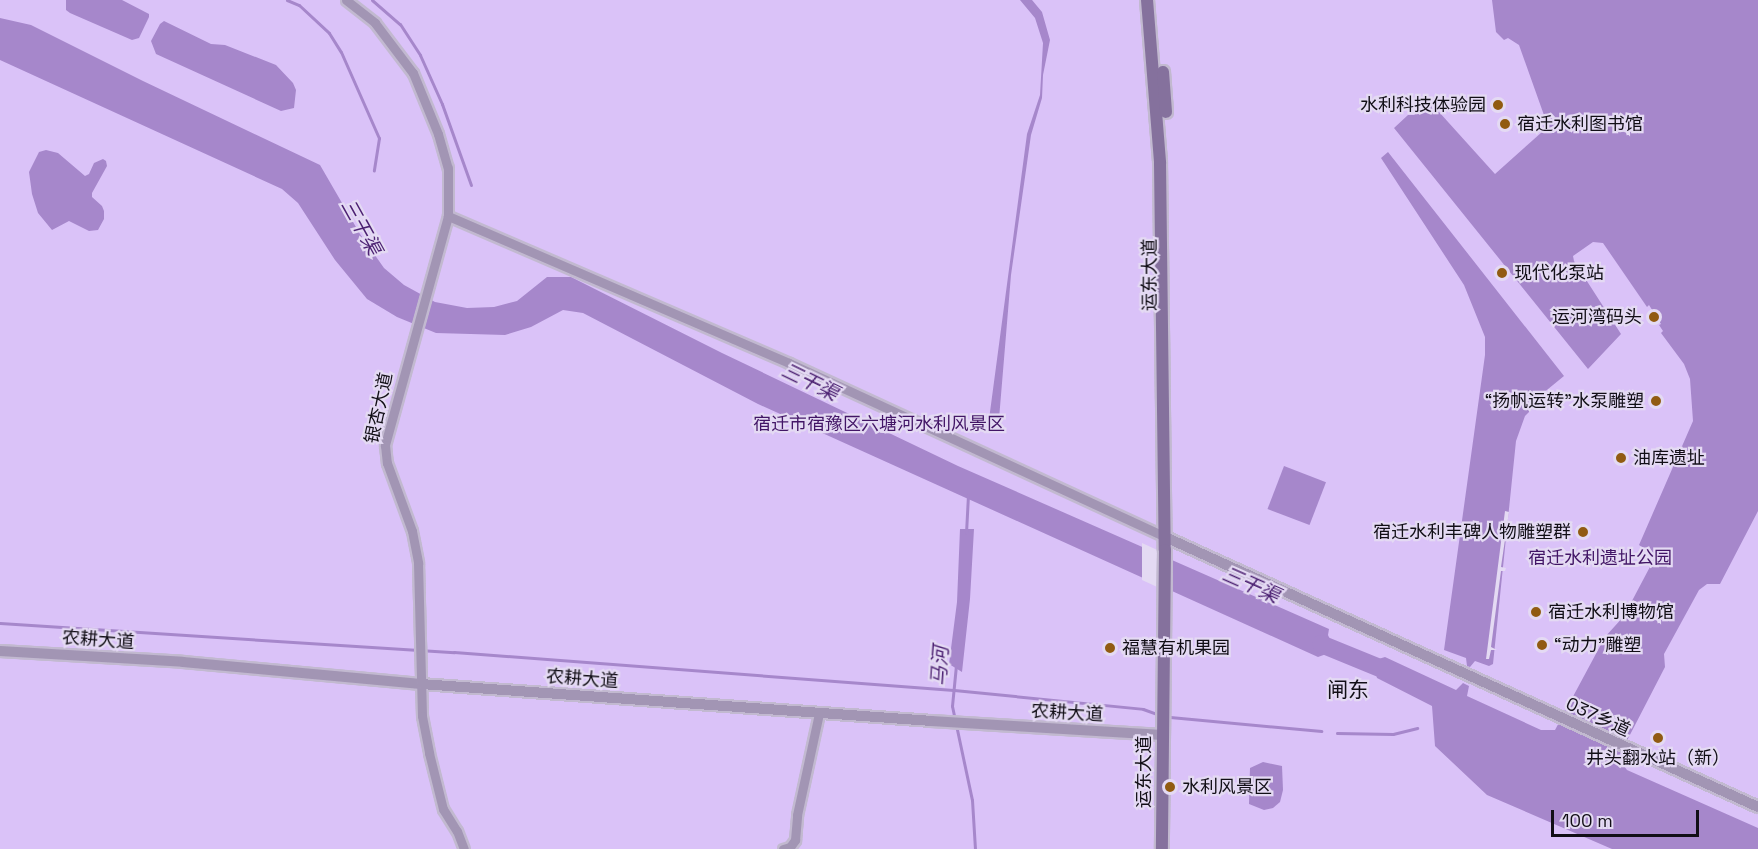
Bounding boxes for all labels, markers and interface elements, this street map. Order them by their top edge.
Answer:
place label: 水利科技体验园 [1360,94,1486,116]
marker: 水利科技体验园 [1491,98,1505,112]
place label: 宿迁水利图书馆 [1517,113,1643,135]
marker: 宿迁水利图书馆 [1498,117,1512,131]
water label: 三干渠 [336,195,386,259]
street label: 运东大道 [1139,239,1161,311]
place label: 现代化泵站 [1514,262,1604,284]
marker: 现代化泵站 [1495,266,1509,280]
place label: 运河湾码头 [1552,306,1642,328]
marker: 运河湾码头 [1647,310,1661,324]
water label: 三干渠 [778,358,842,406]
street label: 银杏大道 [361,371,397,445]
place label: “扬帆运转”水泵雕塑 [1485,390,1644,412]
marker: “扬帆运转”水泵雕塑 [1649,394,1663,408]
park label: 宿迁市宿豫区六塘河水利风景区 [753,413,1005,435]
place label: 油库遗址 [1633,447,1705,469]
marker: 油库遗址 [1614,451,1628,465]
place label: 宿迁水利丰碑人物雕塑群 [1373,521,1571,543]
marker: 宿迁水利丰碑人物雕塑群 [1576,525,1590,539]
park label: 宿迁水利遗址公园 [1528,547,1672,569]
water label: 三干渠 [1219,562,1283,608]
place label: 宿迁水利博物馆 [1548,601,1674,623]
marker: 宿迁水利博物馆 [1529,605,1543,619]
street label: 农耕大道 [61,627,135,653]
place label: “动力”雕塑 [1554,634,1641,656]
place label: 福慧有机果园 [1122,637,1230,659]
marker: “动力”雕塑 [1535,638,1549,652]
marker: 福慧有机果园 [1103,641,1117,655]
water label: 马河 [927,645,953,687]
street label: 农耕大道 [545,666,619,692]
district label: 闸东 [1327,677,1369,703]
street label: 037乡道 [1562,693,1634,741]
street label: 农耕大道 [1030,700,1104,726]
marker: 井头翻水站（新） [1651,731,1665,745]
street label: 运东大道 [1133,736,1155,808]
place label: 井头翻水站（新） [1586,747,1730,769]
place label: 水利风景区 [1182,776,1272,798]
marker: 水利风景区 [1163,780,1177,794]
scale bar [1554,798,1702,836]
text: 100 m [1562,809,1613,832]

